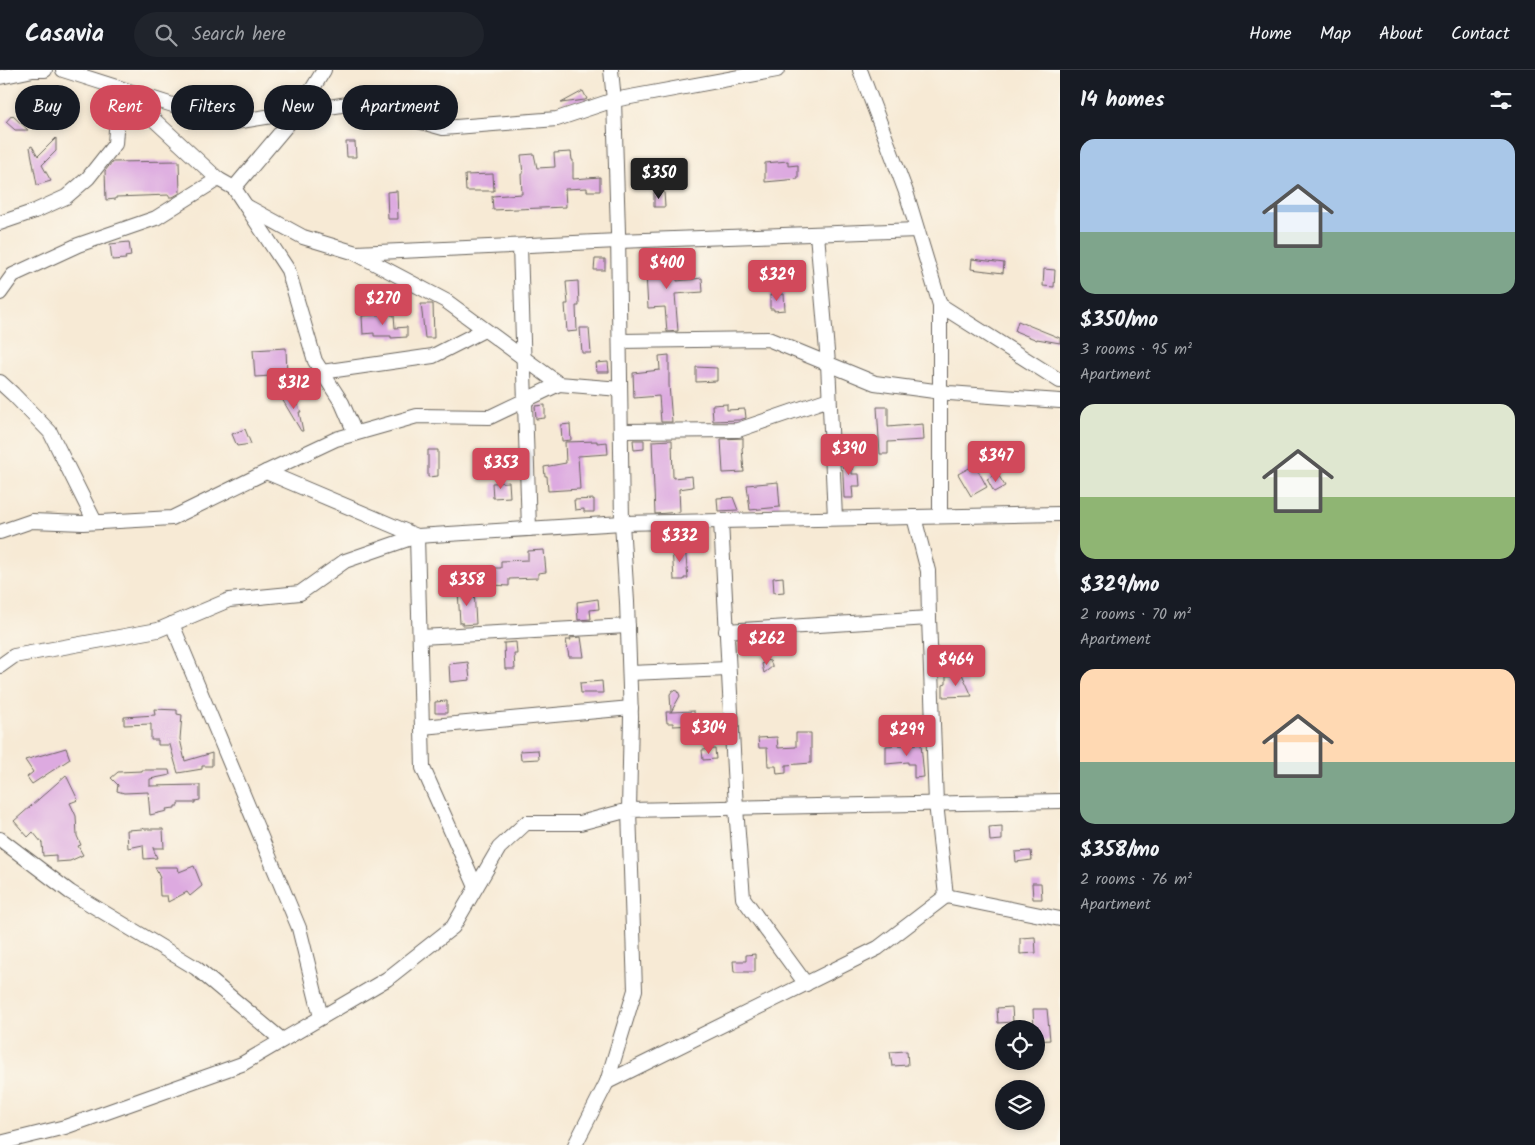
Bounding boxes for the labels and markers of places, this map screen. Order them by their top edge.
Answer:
pin: $350 [629,158,689,200]
pin: $400 [637,248,697,290]
pin: $329 [747,260,807,302]
pin: $270 [353,284,413,326]
pin: $312 [264,368,324,410]
pin: $390 [819,434,879,476]
pin: $347 [966,440,1026,483]
pin: $353 [471,448,531,490]
pin: $332 [650,520,710,563]
pin: $358 [437,564,497,607]
pin: $262 [737,624,797,666]
pin: $464 [926,644,986,687]
pin: $304 [679,712,739,755]
pin: $299 [877,714,937,757]

